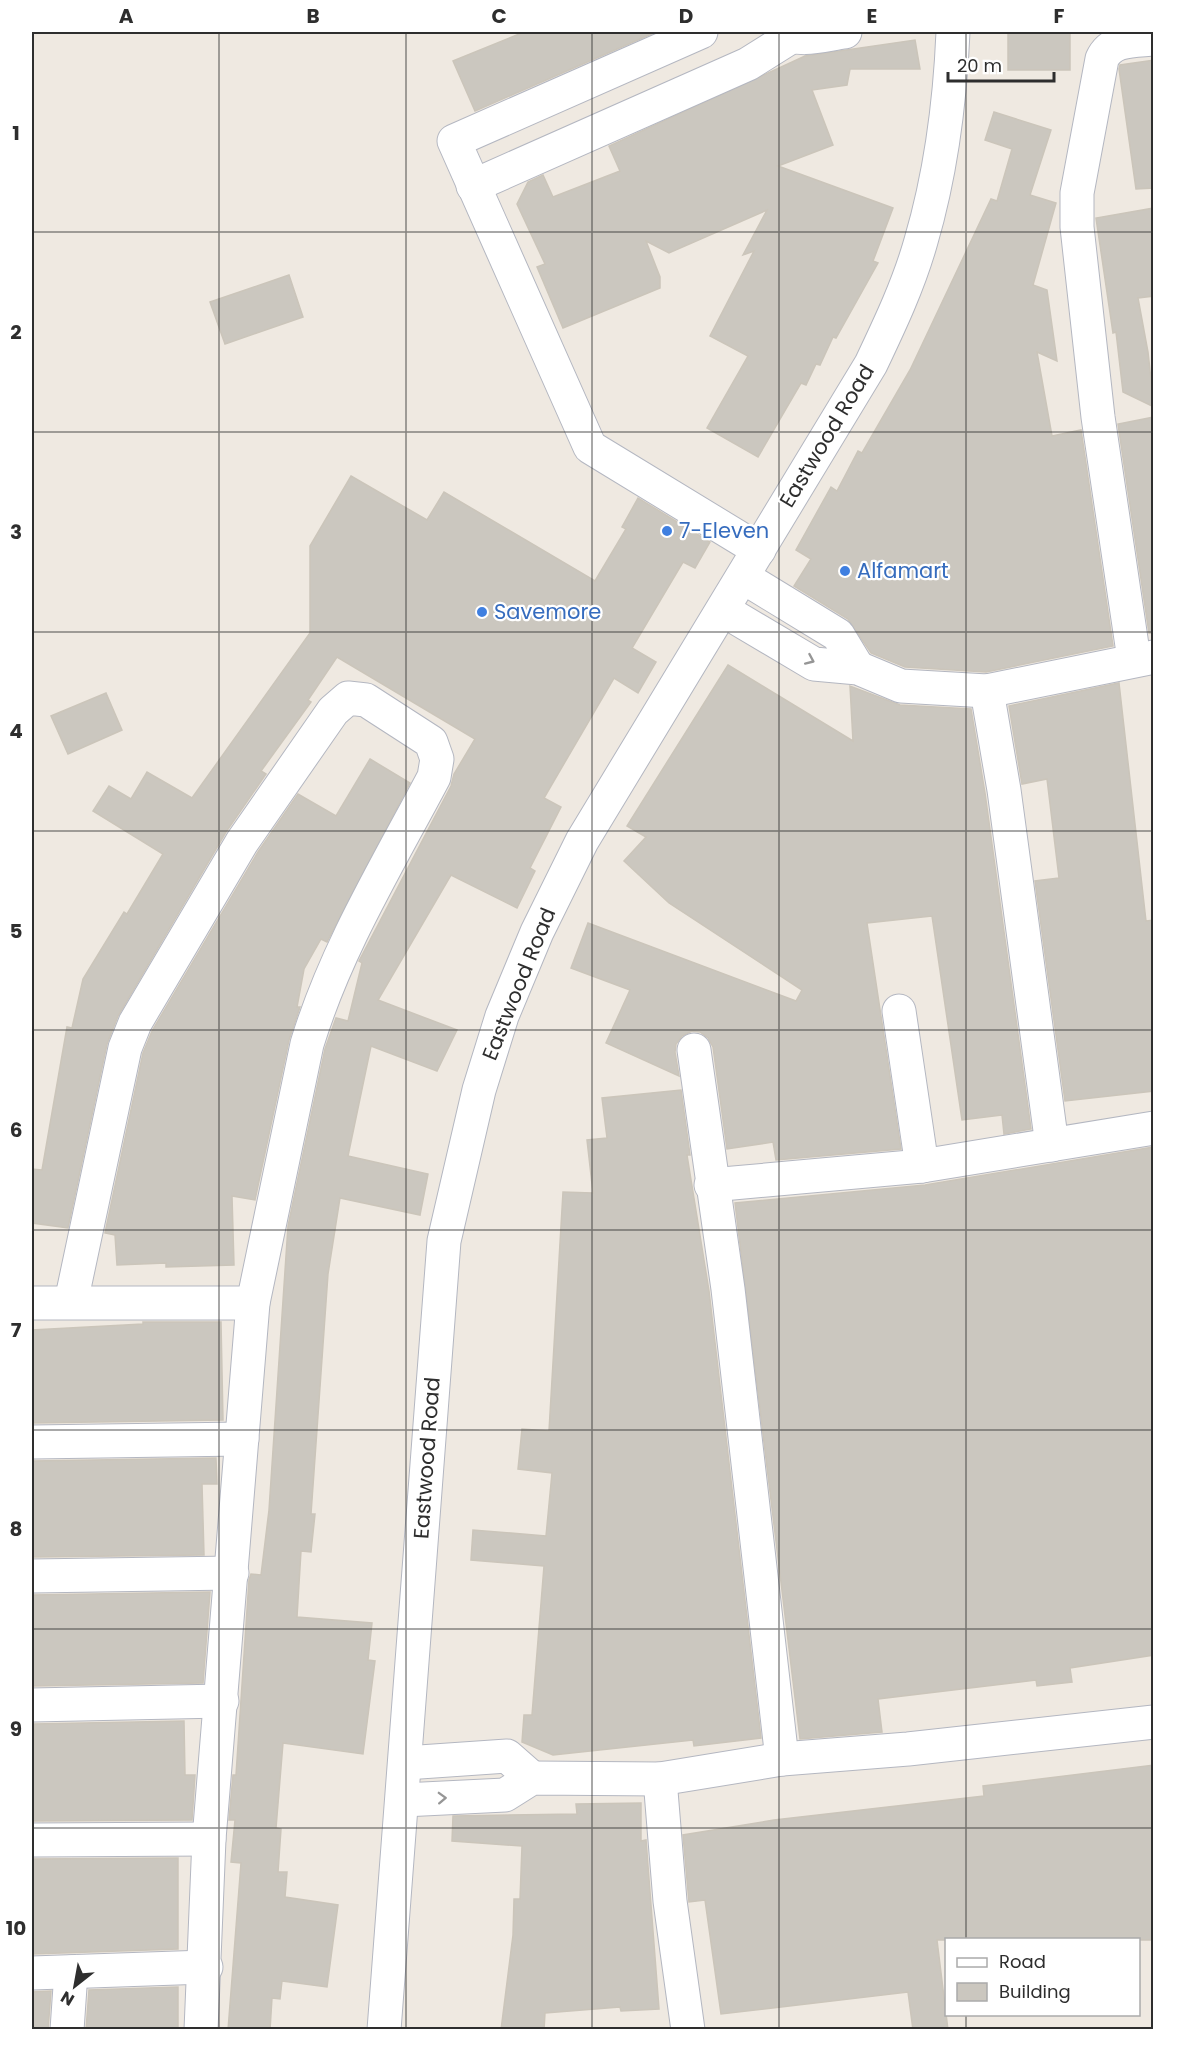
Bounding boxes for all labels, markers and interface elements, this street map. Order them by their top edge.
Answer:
text: A [119,2,134,30]
text: B [306,2,320,30]
text: C [491,2,507,30]
text: D [679,2,693,30]
text: E [867,2,877,30]
text: F [1054,2,1065,30]
scale bar [948,45,1054,83]
text: 20 m [957,53,1002,78]
text: 1 [12,119,20,147]
text: 2 [10,318,22,346]
street label: Eastwood Road [772,359,881,513]
place label: 7-Eleven [679,516,769,545]
text: 3 [10,518,22,546]
marker: 7-Eleven [660,524,674,538]
place label: Alfamart [857,556,949,585]
marker: Alfamart [838,564,852,578]
place label: Savemore [494,597,601,626]
marker: Savemore [475,605,489,619]
one-way arrow [804,653,815,665]
text: 4 [9,717,23,745]
street label: Eastwood Road [475,903,562,1064]
text: 5 [10,917,23,945]
text: 6 [10,1116,22,1144]
text: 7 [11,1316,22,1344]
street label: Eastwood Road [406,1376,447,1540]
text: 8 [10,1515,22,1543]
text: 9 [10,1715,22,1743]
one-way arrow [438,1792,447,1805]
text: 10 [6,1914,26,1942]
legend [945,1938,1140,2016]
text: Road [999,1949,1046,1974]
north arrow [45,1956,105,2016]
text: Building [999,1979,1071,2004]
text: N [56,1985,79,2011]

